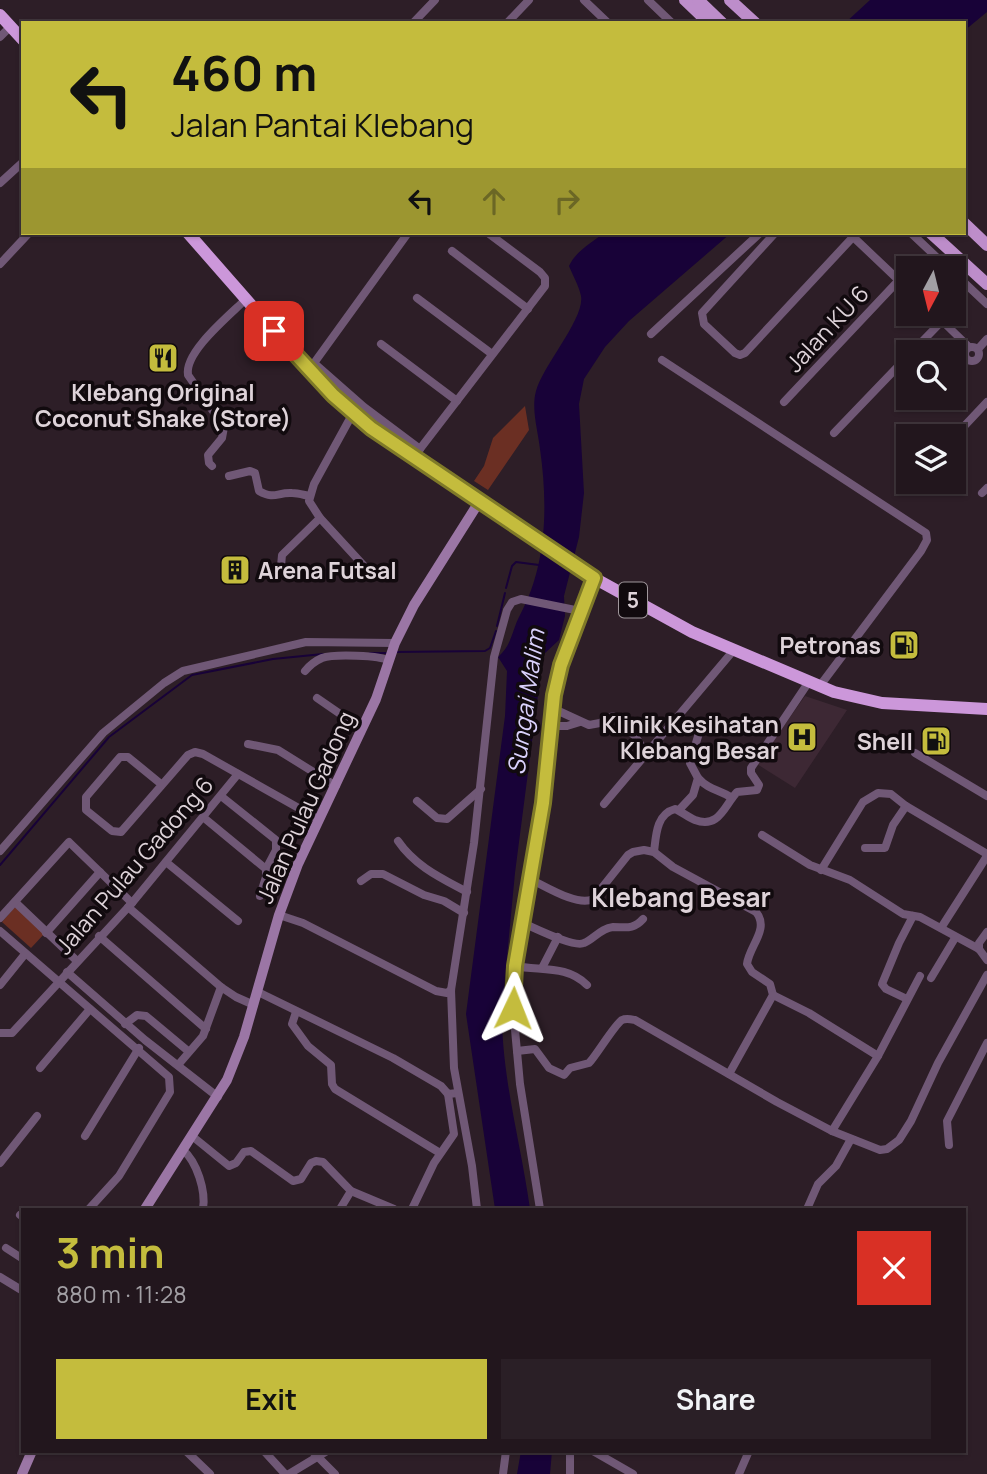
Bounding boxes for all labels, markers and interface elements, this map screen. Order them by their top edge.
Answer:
text: 460 m [171,39,317,106]
icon: left [56,49,147,140]
text: Jalan Pantai Klebang [171,103,474,147]
icon: left [402,182,440,220]
icon: ahead [475,182,513,220]
icon: right [548,182,586,220]
north arrow [896,256,966,326]
map controls [896,256,966,494]
street label: Jalan KU 6 [778,277,876,379]
pin [244,301,304,361]
icon: arrive [255,312,293,350]
button: search [896,340,966,410]
restaurant icon: Klebang Original Coconut Shake (Store) [146,341,180,375]
place label: Klebang Original Coconut Shake (Store) [35,376,291,434]
button: layers [896,424,966,494]
building icon: Arena Futsal [218,553,252,587]
place label: Arena Futsal [258,554,397,586]
road number: 5 [619,582,647,618]
water label: Sungai Malim [498,626,552,777]
fuel station icon: Petronas [887,628,921,662]
place label: Petronas [779,629,881,661]
street label: Jalan Pulau Gadong [248,706,362,908]
place label: Klinik Kesihatan Klebang Besar [601,708,779,766]
hospital icon: Klinik Kesihatan Klebang Besar [785,720,819,754]
fuel station icon: Shell [919,724,953,758]
place label: Shell [857,725,913,757]
street label: Jalan Pulau Gadong 6 [48,769,220,961]
district label: Klebang Besar [591,879,771,915]
position arrow [476,971,550,1045]
text: 3 min [56,1223,165,1281]
button: close [857,1231,931,1305]
text: 880 m · 11:28 [56,1278,187,1310]
button: Exit [56,1359,487,1439]
button: Share [501,1359,931,1439]

